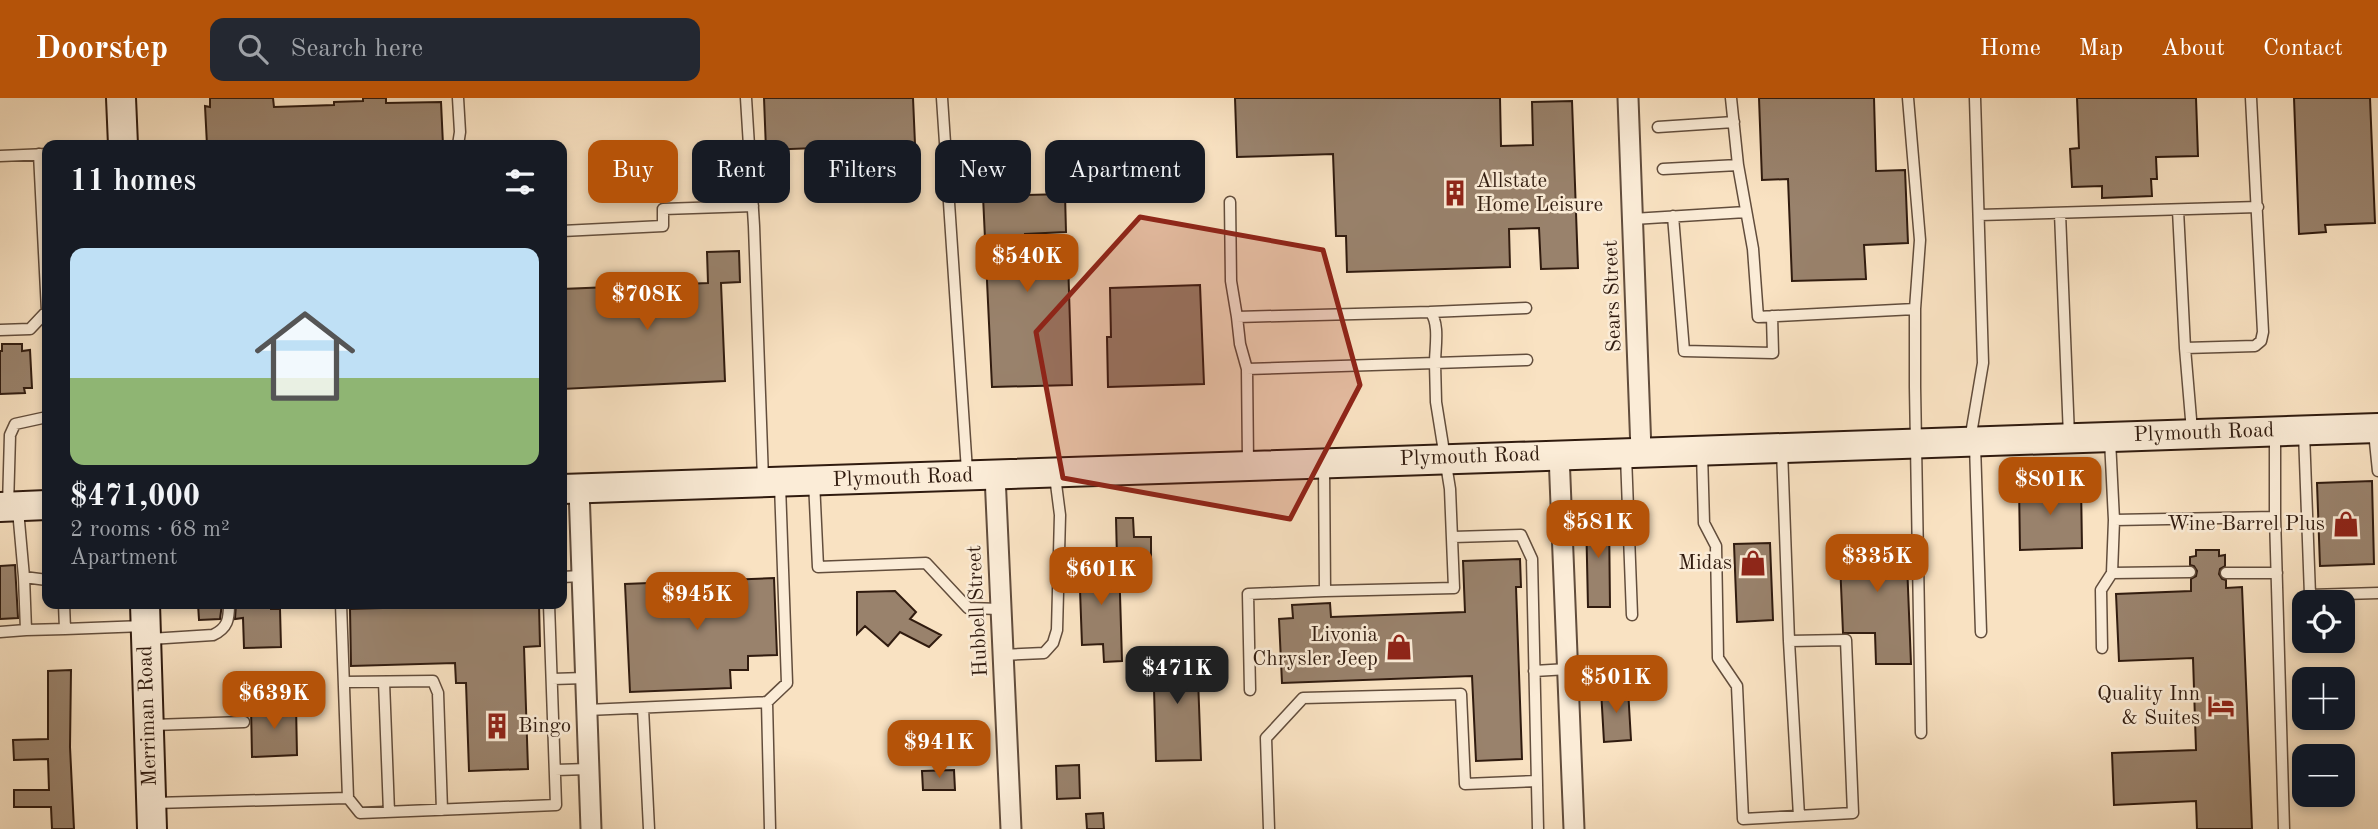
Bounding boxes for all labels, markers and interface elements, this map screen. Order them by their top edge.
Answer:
search box [210,18,700,81]
icon: search [234,30,272,68]
text: Doorstep [35,33,168,66]
text: Search here [290,36,423,62]
text: Home [1980,37,2041,61]
text: Map [2079,37,2123,61]
text: About [2161,37,2225,61]
text: Contact [2263,37,2343,61]
chip: Buy [588,140,678,203]
chip: Rent [692,140,790,203]
chip: Filters [804,140,921,203]
chip: New [935,140,1031,203]
chip: Apartment [1045,140,1205,203]
icon: filters [501,163,539,201]
text: 11 homes [70,167,196,197]
place label: Allstate Home Leisure [1476,171,1603,216]
building icon: Allstate Home Leisure [1440,178,1470,208]
pin: $540K [978,234,1076,294]
street label: Sears Street [1601,240,1625,352]
text: $540K [991,245,1063,268]
pin: $708K [598,272,696,332]
text: $708K [611,283,683,306]
icon: home [242,293,368,419]
street label: Plymouth Road [2133,420,2275,446]
street label: Plymouth Road [1399,444,1541,470]
pin: $801K [2001,458,2099,517]
street label: Plymouth Road [832,465,974,491]
text: $801K [2014,468,2086,491]
text: $471,000 [70,482,200,512]
pin: $581K [1549,500,1647,560]
shop icon: Wine Barrel Plus [2331,509,2361,539]
text: $581K [1562,511,1634,534]
place label: Wine Barrel Plus [2167,514,2325,535]
text: 2 rooms · 68 m² [70,518,230,541]
pin: $335K [1828,534,1926,594]
street label: Hubbell Street [964,545,992,677]
text: $335K [1841,545,1913,568]
text: Apartment [70,546,178,569]
pin: $601K [1052,547,1150,607]
shop icon: Midas [1738,548,1768,578]
place label: Midas [1678,553,1732,574]
text: $601K [1065,558,1137,581]
pin: $945K [648,573,746,632]
text: $945K [661,583,733,606]
map controls [2292,590,2355,807]
button: locate [2292,590,2355,653]
place label: Livonia Chrysler Jeep [1252,625,1378,670]
shop icon: Livonia Chrysler Jeep [1384,632,1414,662]
street label: Merriman Road [135,645,161,787]
pin: $471K [1128,646,1226,706]
pin: $501K [1567,656,1665,715]
text: $471K [1141,657,1213,680]
text: $501K [1580,666,1652,689]
button: + [2292,667,2355,730]
pin: $639K [225,672,323,731]
text: $639K [238,682,310,705]
place label: Quality Inn & Suites [2097,684,2200,729]
hotel icon: Quality Inn & Suites [2206,691,2236,721]
building icon: Bingo [482,711,512,741]
place label: Bingo [518,716,571,737]
pin: $941K [890,720,988,780]
text: $941K [903,731,975,754]
button: − [2292,744,2355,807]

